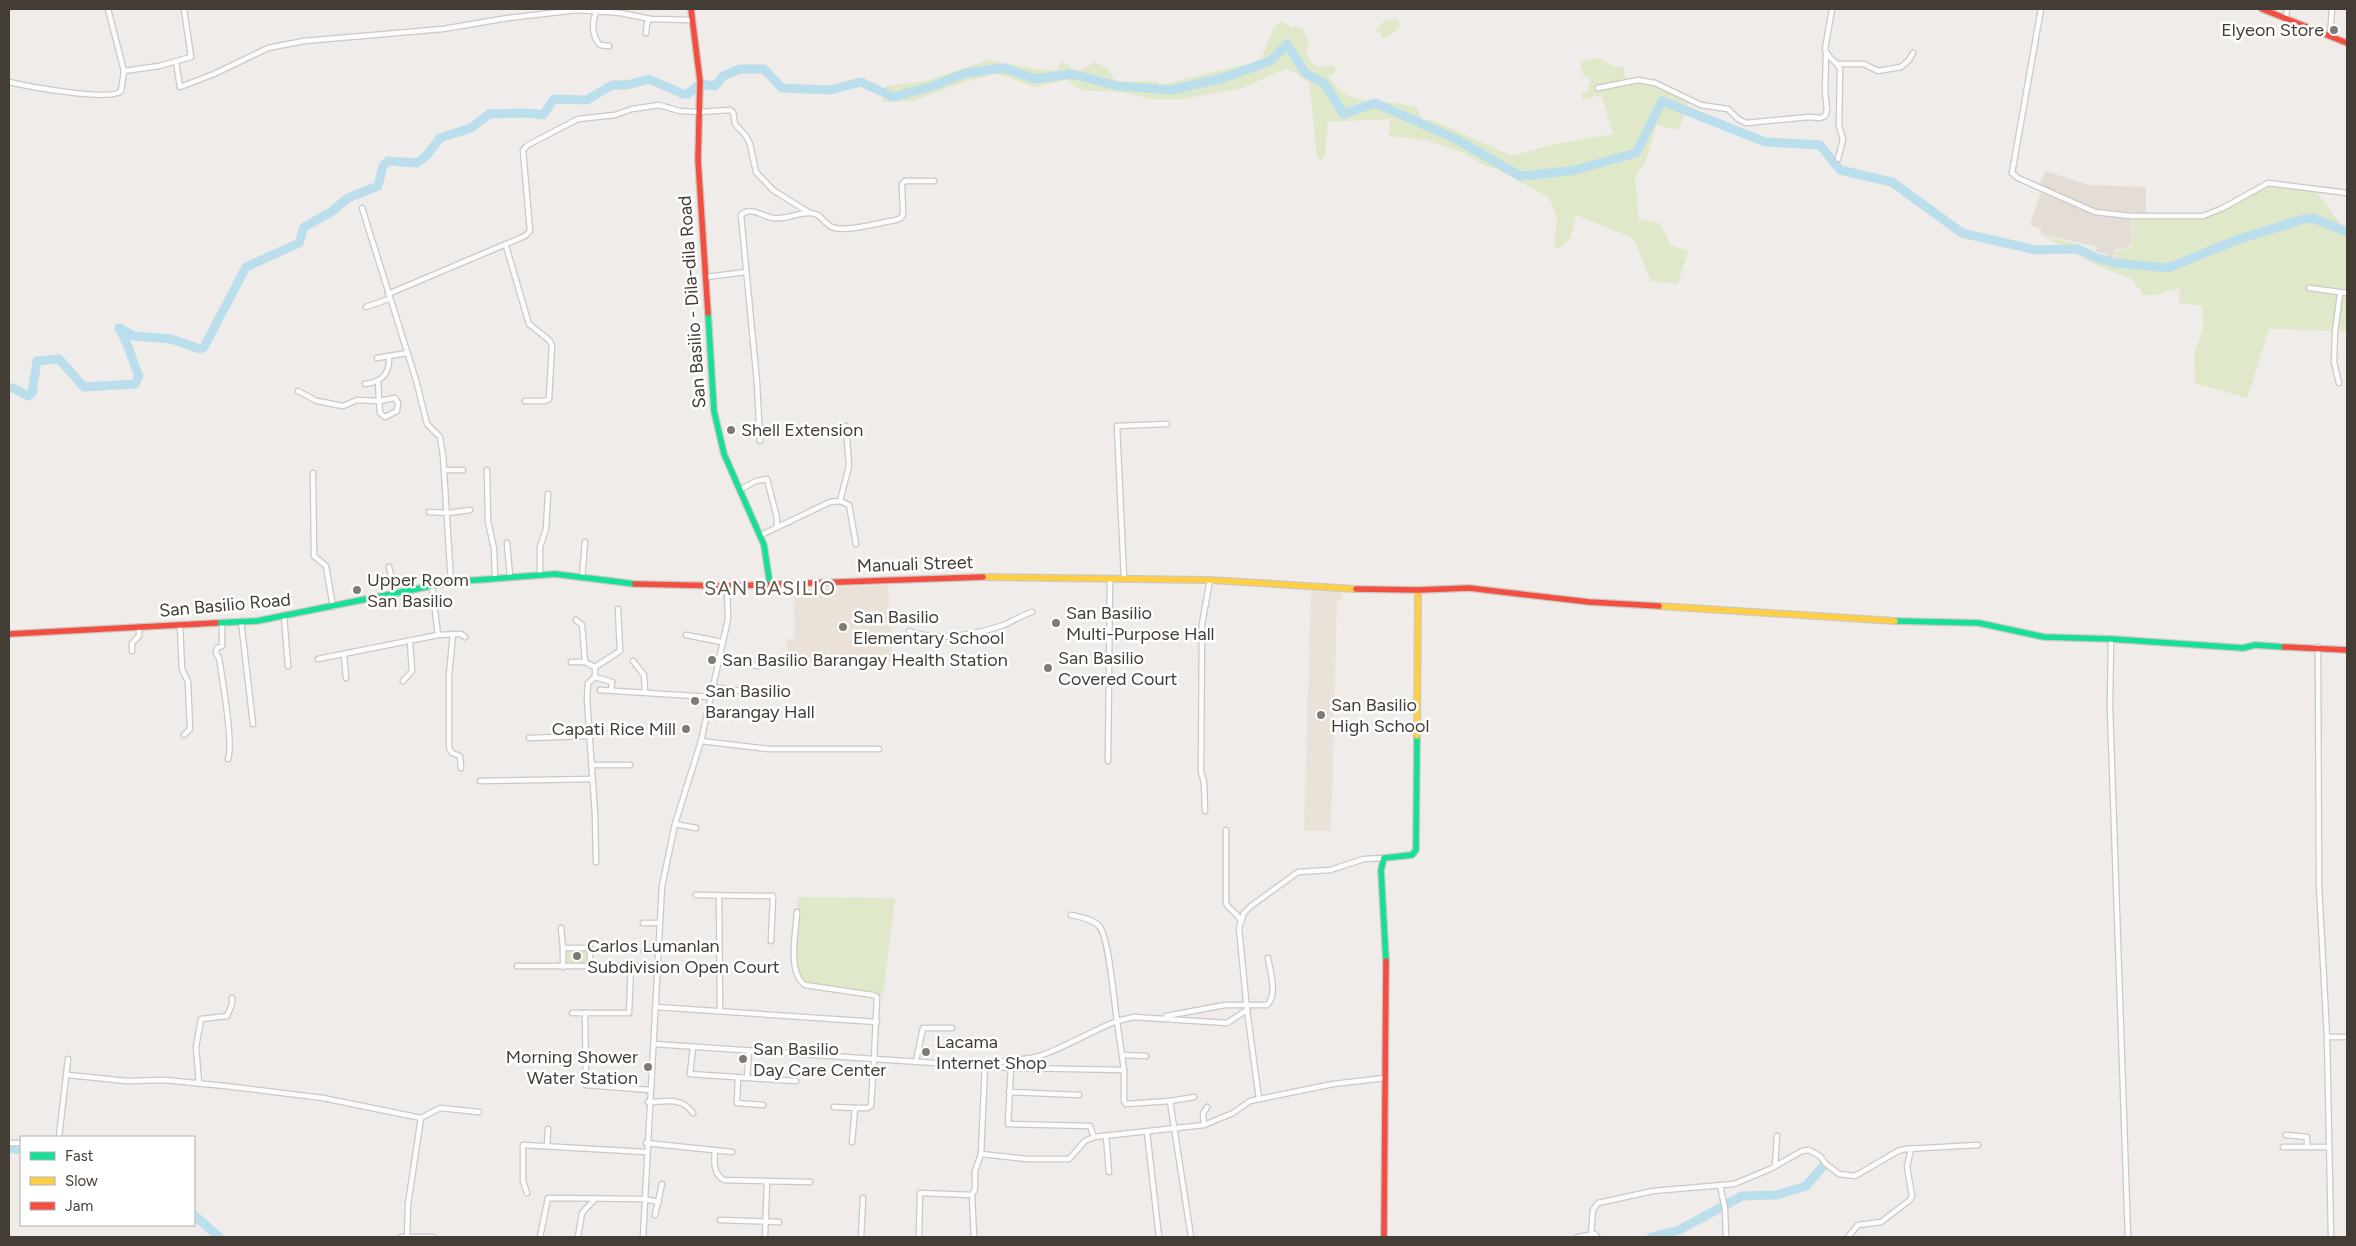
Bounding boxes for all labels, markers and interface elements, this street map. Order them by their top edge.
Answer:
place label: Elyeon Store [2221,19,2324,41]
marker: Elyeon Store [2328,24,2340,36]
street label: San Basilio - Dila-dila Road [674,195,710,409]
place label: Shell Extension [741,419,863,441]
marker: Shell Extension [725,424,737,436]
street label: Manuali Street [856,551,974,577]
place label: Upper Room San Basilio [367,569,469,612]
district label: SAN BASILIO [704,576,836,600]
marker: Upper Room San Basilio [351,584,363,596]
street label: San Basilio Road [158,588,292,622]
place label: San Basilio Multi-Purpose Hall [1066,602,1215,645]
place label: San Basilio Elementary School [853,606,1004,649]
marker: San Basilio Multi-Purpose Hall [1050,617,1062,629]
marker: San Basilio Elementary School [837,621,849,633]
place label: San Basilio Covered Court [1058,647,1178,690]
place label: San Basilio Barangay Health Station [722,649,1008,671]
marker: San Basilio Barangay Health Station [706,654,718,666]
marker: San Basilio Covered Court [1042,662,1054,674]
place label: San Basilio Barangay Hall [705,680,815,723]
place label: San Basilio High School [1331,694,1429,737]
marker: San Basilio Barangay Hall [689,695,701,707]
marker: San Basilio High School [1315,709,1327,721]
place label: Capati Rice Mill [552,718,676,740]
marker: Capati Rice Mill [680,723,692,735]
place label: Carlos Lumanlan Subdivision Open Court [587,935,780,978]
marker: Carlos Lumanlan Subdivision Open Court [571,950,583,962]
place label: Lacama Internet Shop [936,1031,1047,1074]
place label: San Basilio Day Care Center [753,1038,886,1081]
place label: Morning Shower Water Station [506,1046,638,1089]
marker: Lacama Internet Shop [920,1046,932,1058]
marker: San Basilio Day Care Center [737,1053,749,1065]
marker: Morning Shower Water Station [642,1061,654,1073]
legend [20,1136,195,1226]
text: Fast [65,1147,94,1165]
text: Slow [65,1172,98,1190]
text: Jam [65,1197,93,1215]

